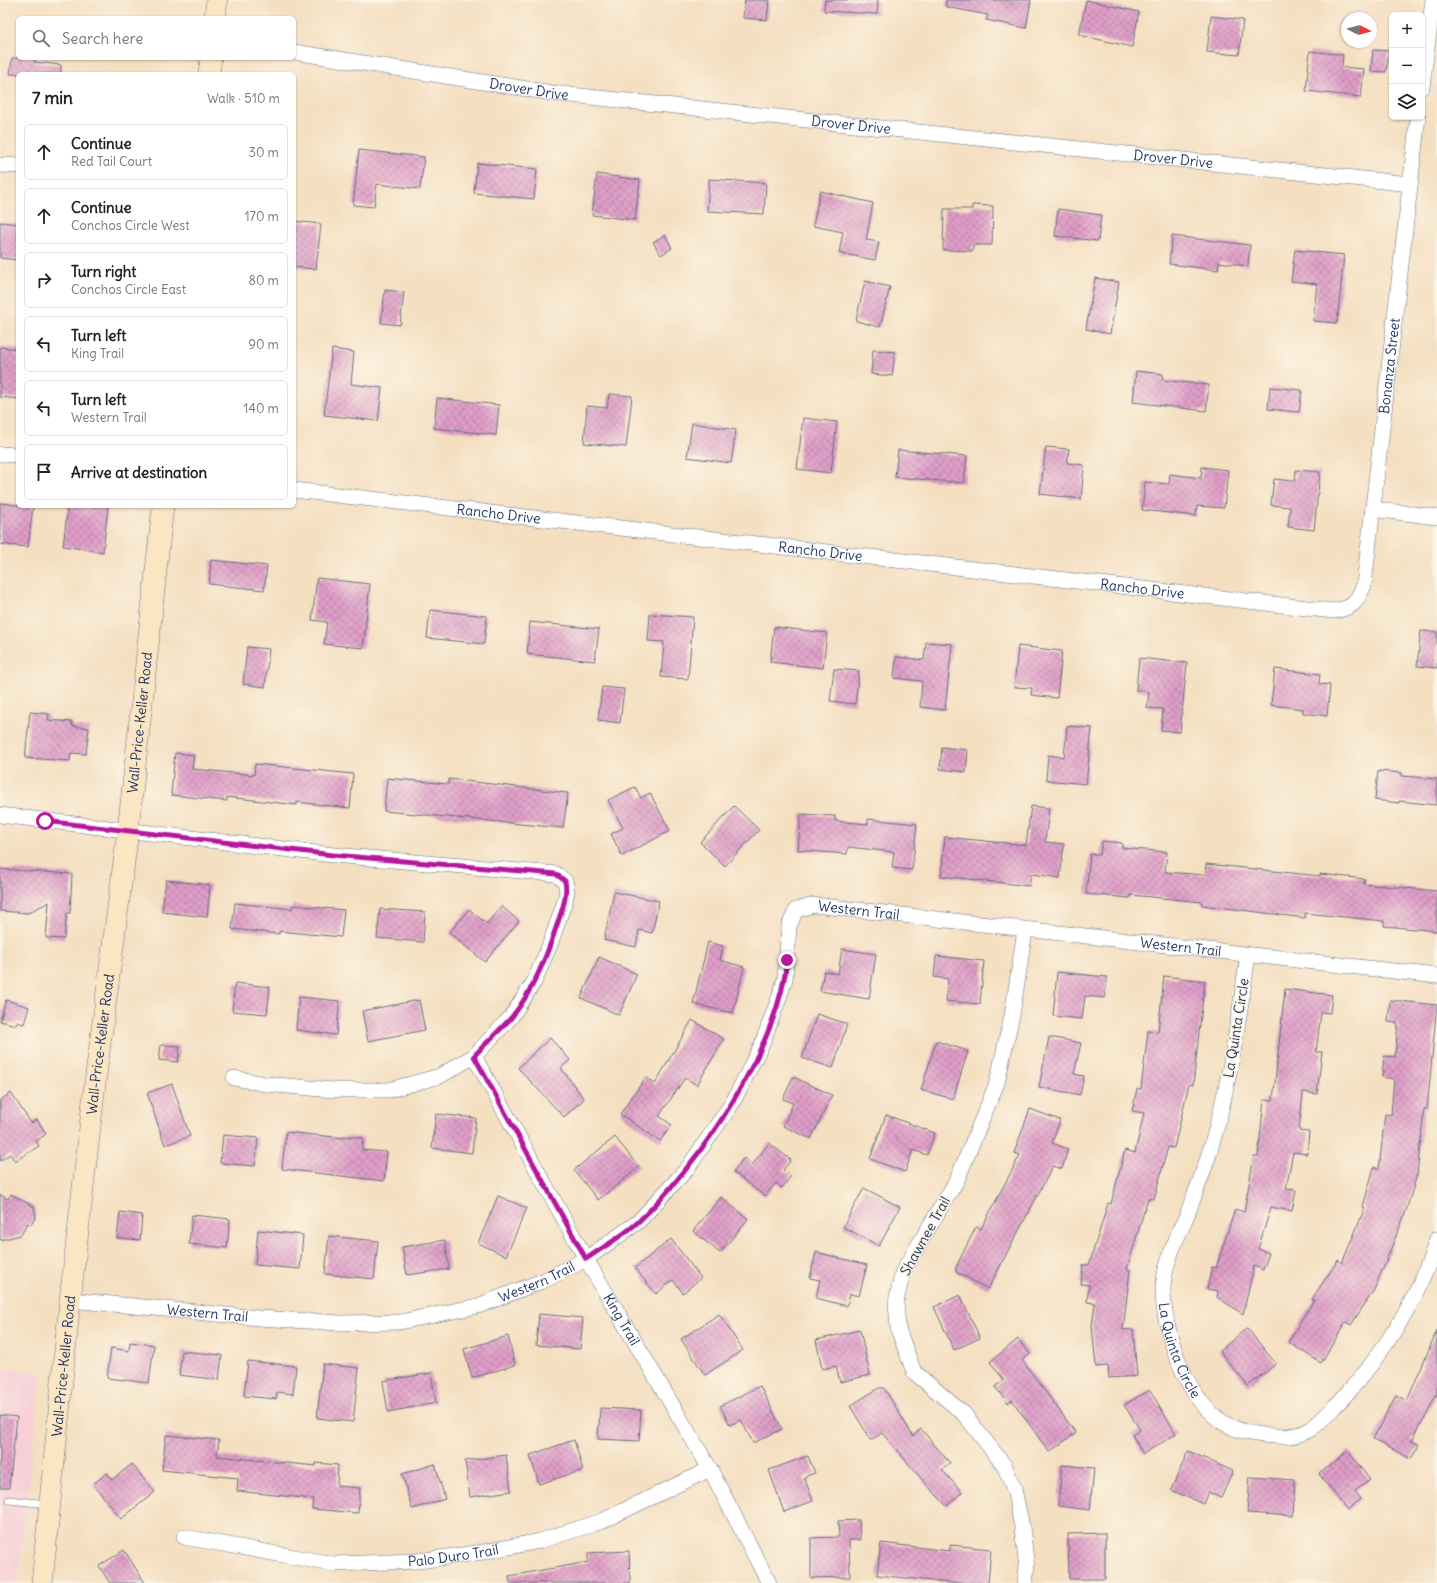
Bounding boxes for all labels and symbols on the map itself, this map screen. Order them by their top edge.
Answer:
north arrow [1341,12,1377,48]
street label: Drover Drive [488,74,570,104]
street label: Drover Drive [810,112,892,138]
street label: Drover Drive [1133,146,1214,172]
street label: Bonanza Street [1375,317,1404,415]
street label: Rancho Drive [456,500,542,528]
street label: Rancho Drive [777,537,863,565]
street label: Rancho Drive [1099,575,1185,603]
street label: Wall-Price-Keller Road [123,651,156,794]
route start [36,812,54,830]
street label: Western Trail [817,897,900,924]
street label: Western Trail [1139,933,1222,960]
route end [778,951,796,969]
street label: Wall-Price-Keller Road [82,973,118,1116]
street label: La Quinta Circle [1219,977,1253,1079]
street label: Shawnee Trail [896,1193,954,1279]
street label: Western Trail [496,1257,578,1306]
street label: King Trail [599,1290,644,1349]
street label: Wall-Price-Keller Road [48,1294,79,1438]
street label: Western Trail [166,1300,249,1326]
street label: La Quinta Circle [1155,1301,1205,1402]
street label: Palo Duro Trail [407,1540,500,1570]

